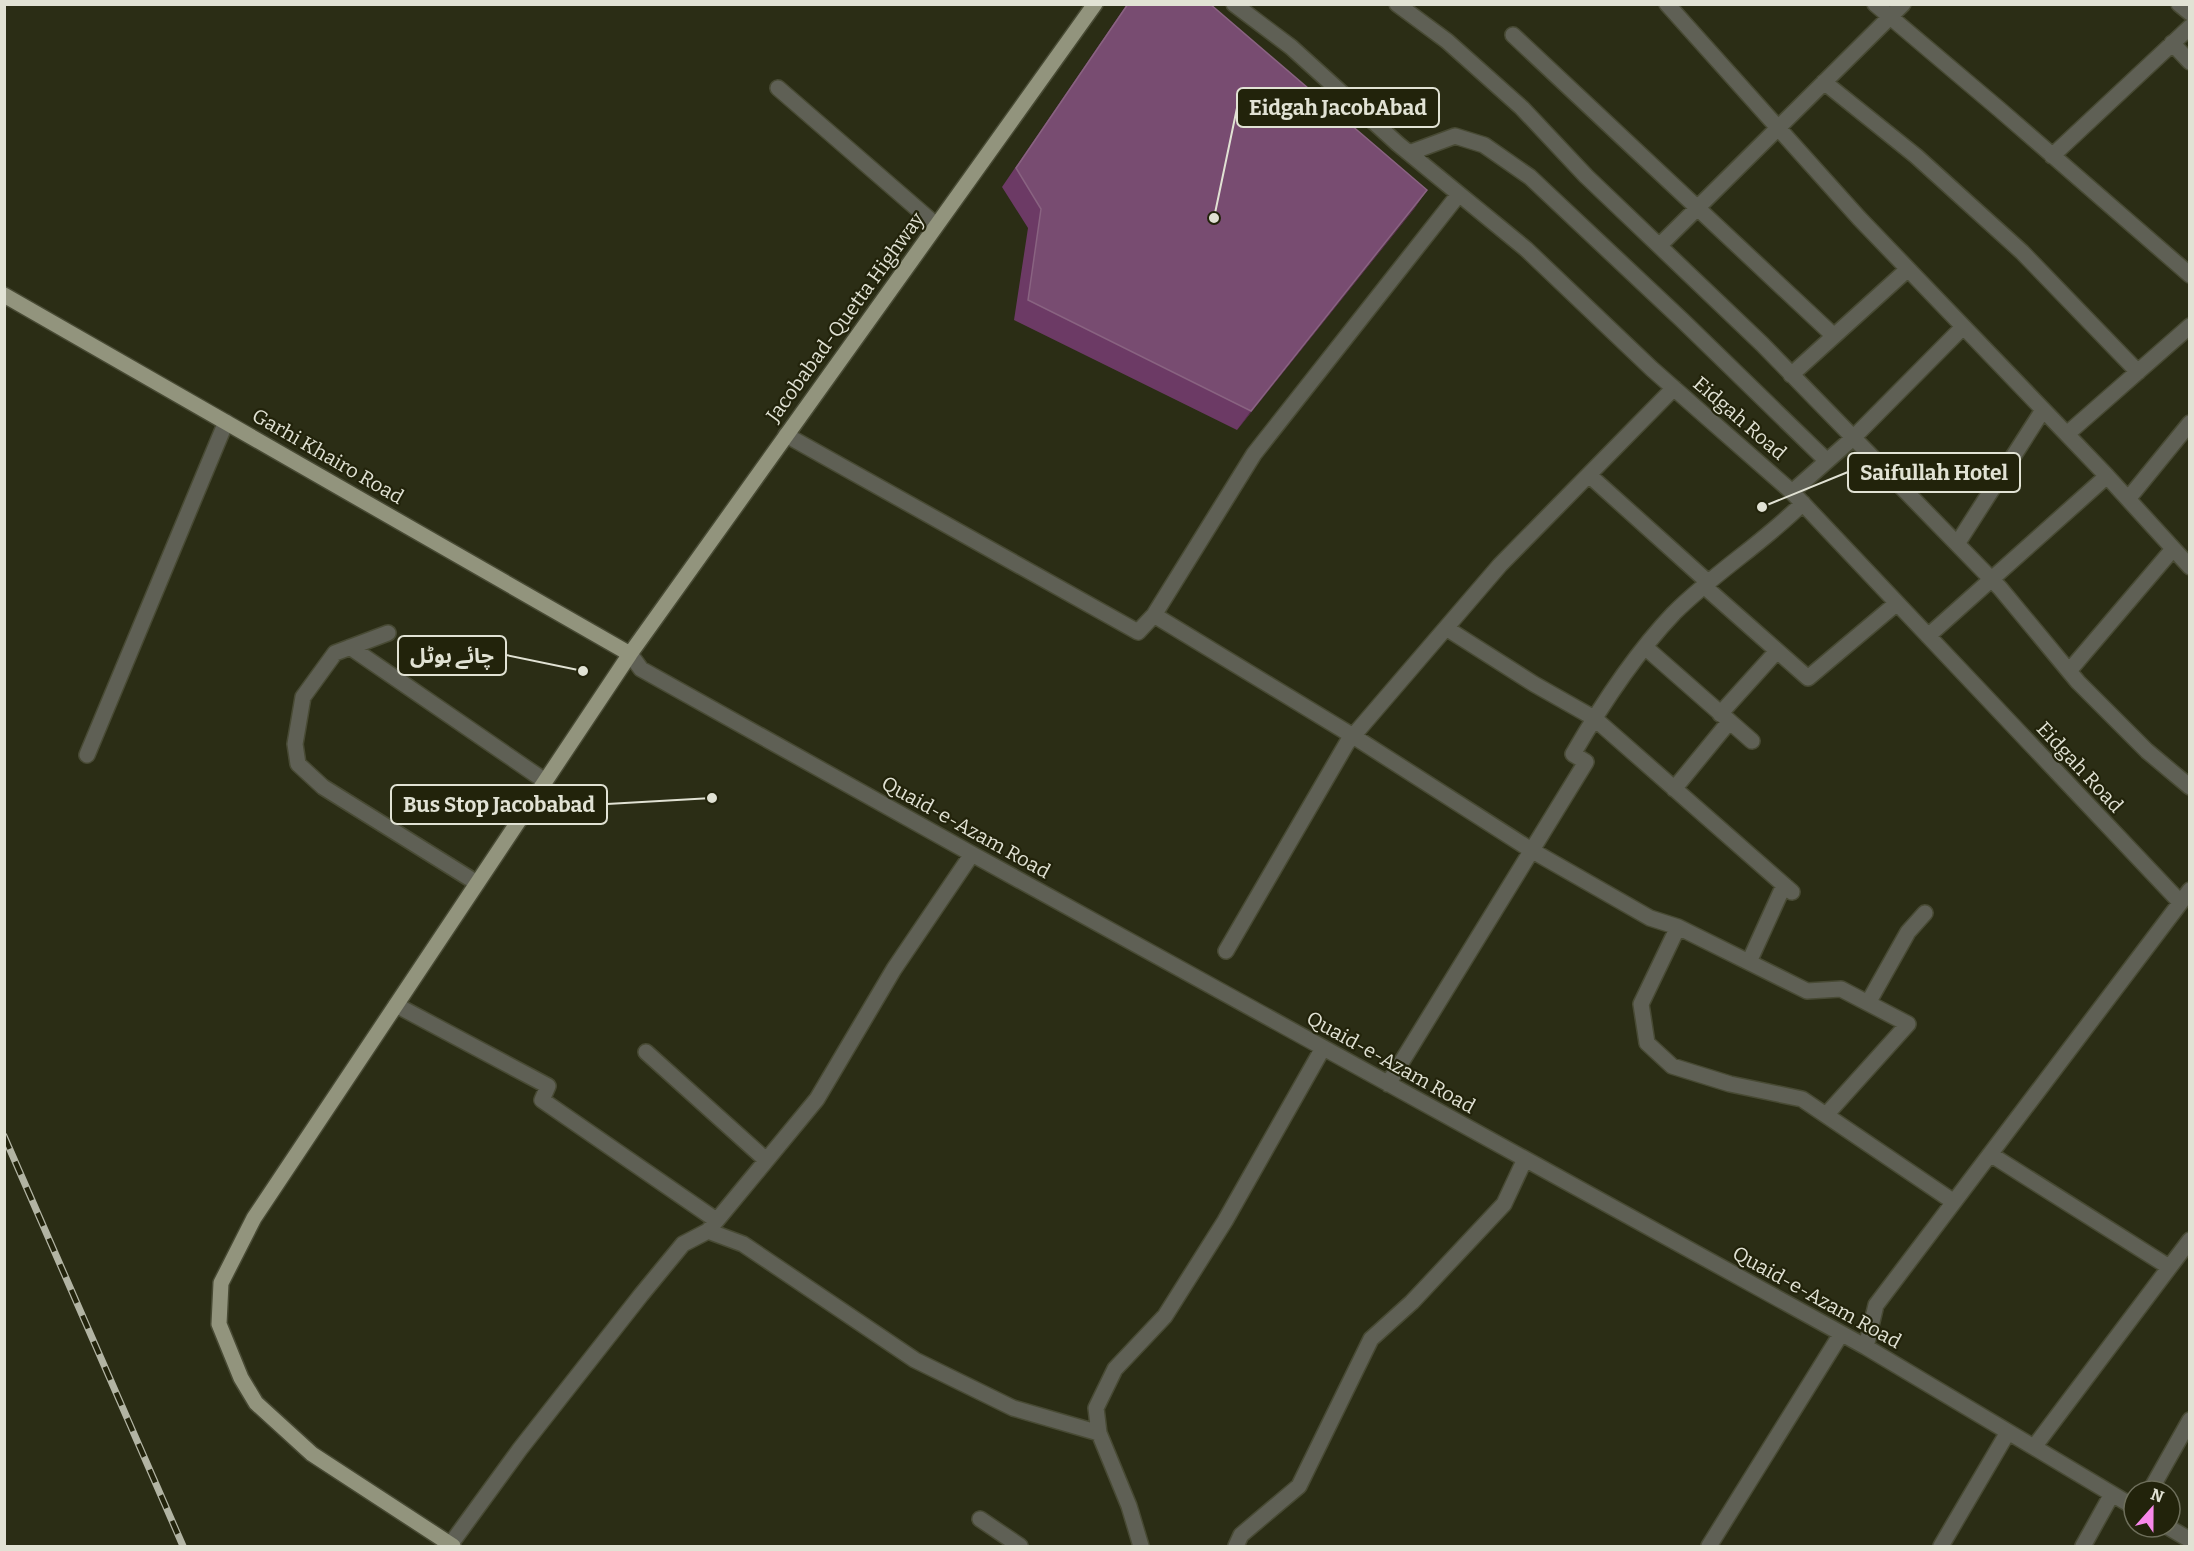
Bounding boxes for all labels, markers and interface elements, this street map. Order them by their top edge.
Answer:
callout: Eidgah JacobAbad [1237,88,1439,127]
text: Eidgah JacobAbad [1249,95,1427,121]
street label: Jacobabad-Quetta Highway [760,207,929,427]
street label: Eidgah Road [1689,371,1792,465]
street label: Garhi Khairo Road [248,403,408,509]
callout: Saifullah Hotel [1848,453,2020,492]
text: Saifullah Hotel [1860,460,2009,486]
callout: چائے ہوٹل [398,636,506,675]
text: چائے ہوٹل [410,643,494,670]
street label: Eidgah Road [2032,717,2128,817]
street label: Quaid-e-Azam Road [877,771,1055,883]
callout: Bus Stop Jacobabad [391,785,607,824]
text: Bus Stop Jacobabad [403,792,595,818]
street label: Quaid-e-Azam Road [1302,1006,1480,1118]
street label: Quaid-e-Azam Road [1728,1241,1906,1353]
north arrow [2122,1479,2182,1539]
text: N [2148,1484,2166,1507]

